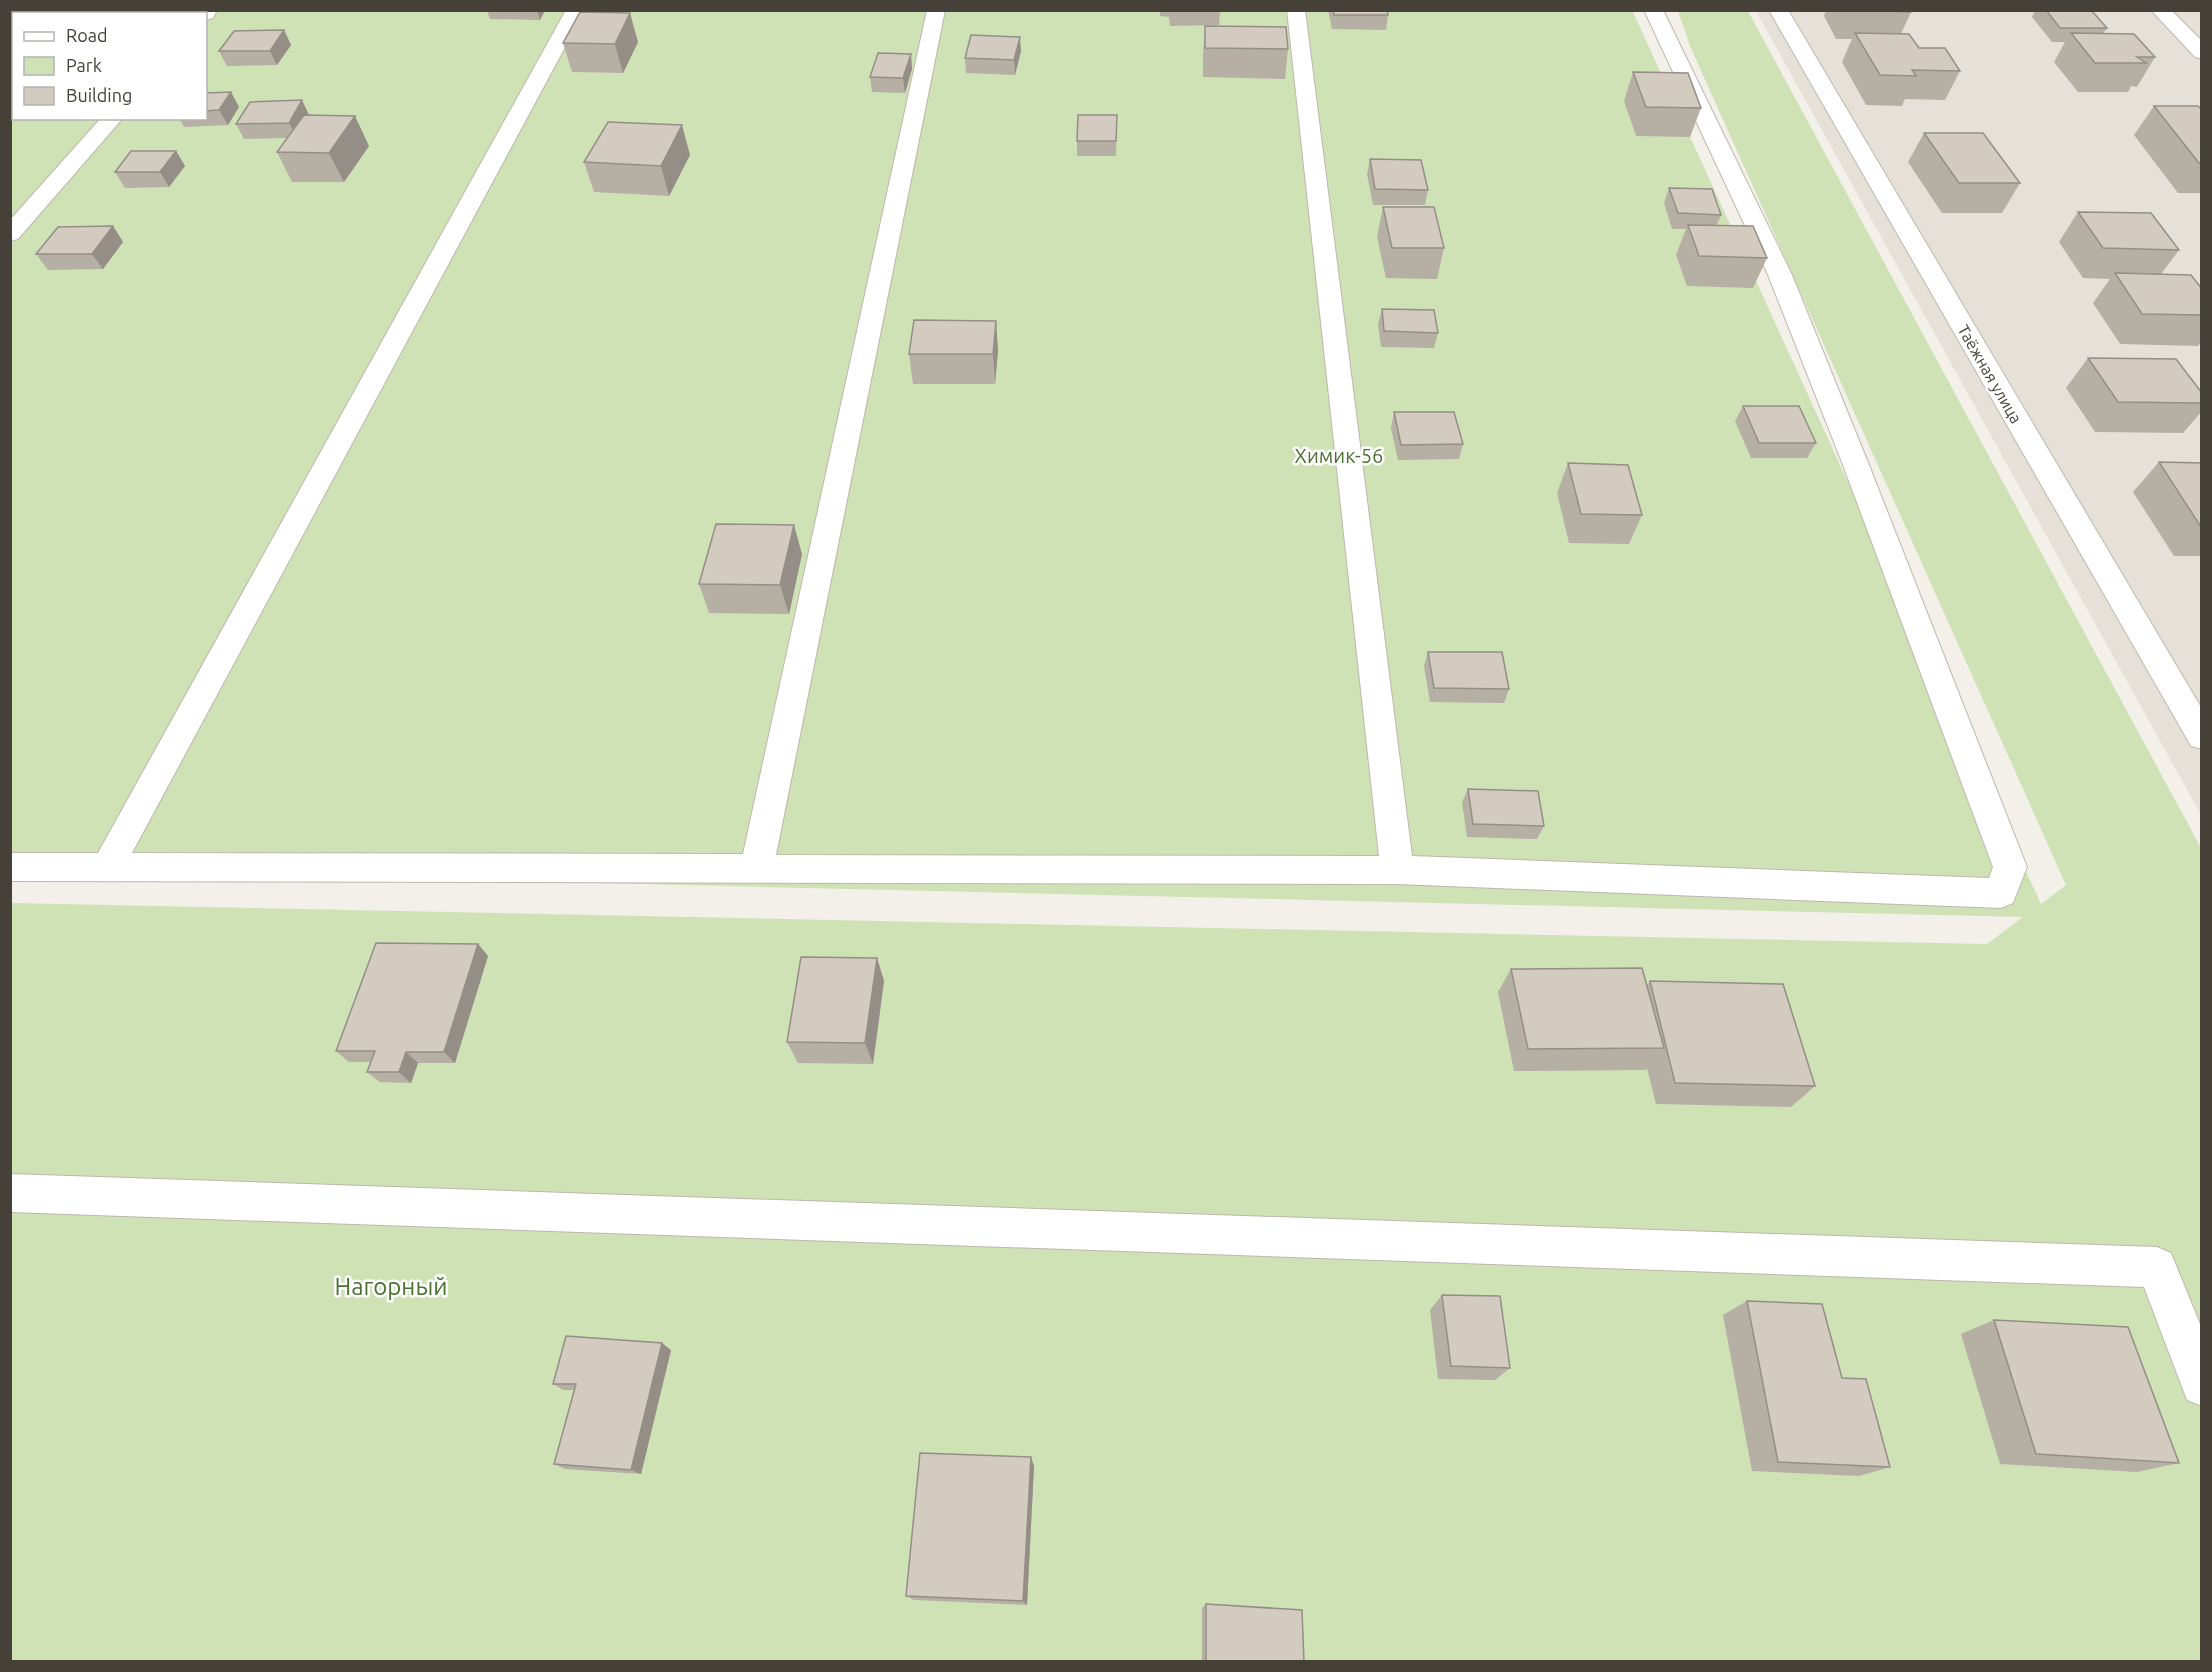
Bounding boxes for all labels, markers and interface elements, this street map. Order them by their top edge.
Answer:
legend [12,12,207,120]
text: Road [66,25,108,45]
text: Park [66,55,102,75]
text: Building [66,85,132,105]
street label: Таёжная улица [1954,322,2026,426]
park label: Химик-56 [1295,444,1383,467]
park label: Нагорный [335,1273,447,1300]

